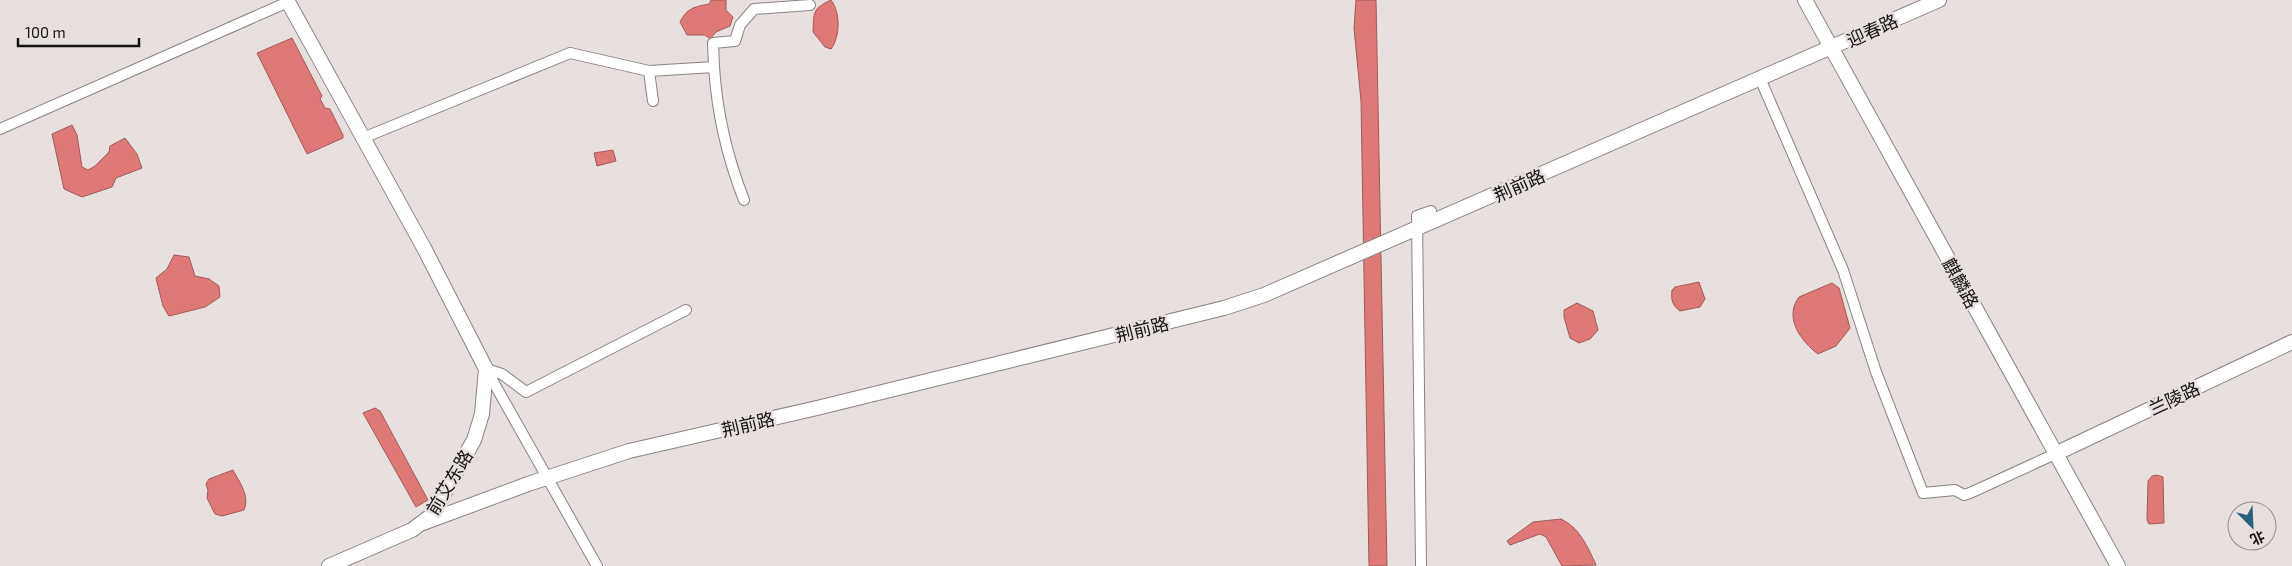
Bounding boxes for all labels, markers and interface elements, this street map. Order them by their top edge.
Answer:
street label: 迎春路 [1843,9,1901,51]
scale bar [18,15,139,47]
text: 100 m [25,23,66,41]
street label: 荆前路 [1490,164,1548,206]
street label: 麒麟路 [1938,254,1984,312]
street label: 荆前路 [1113,312,1171,346]
street label: 兰陵路 [2145,377,2203,419]
street label: 荆前路 [719,407,777,441]
street label: 前艾东路 [421,445,477,519]
north arrow [2227,501,2277,551]
text: 北 [2248,528,2267,549]

